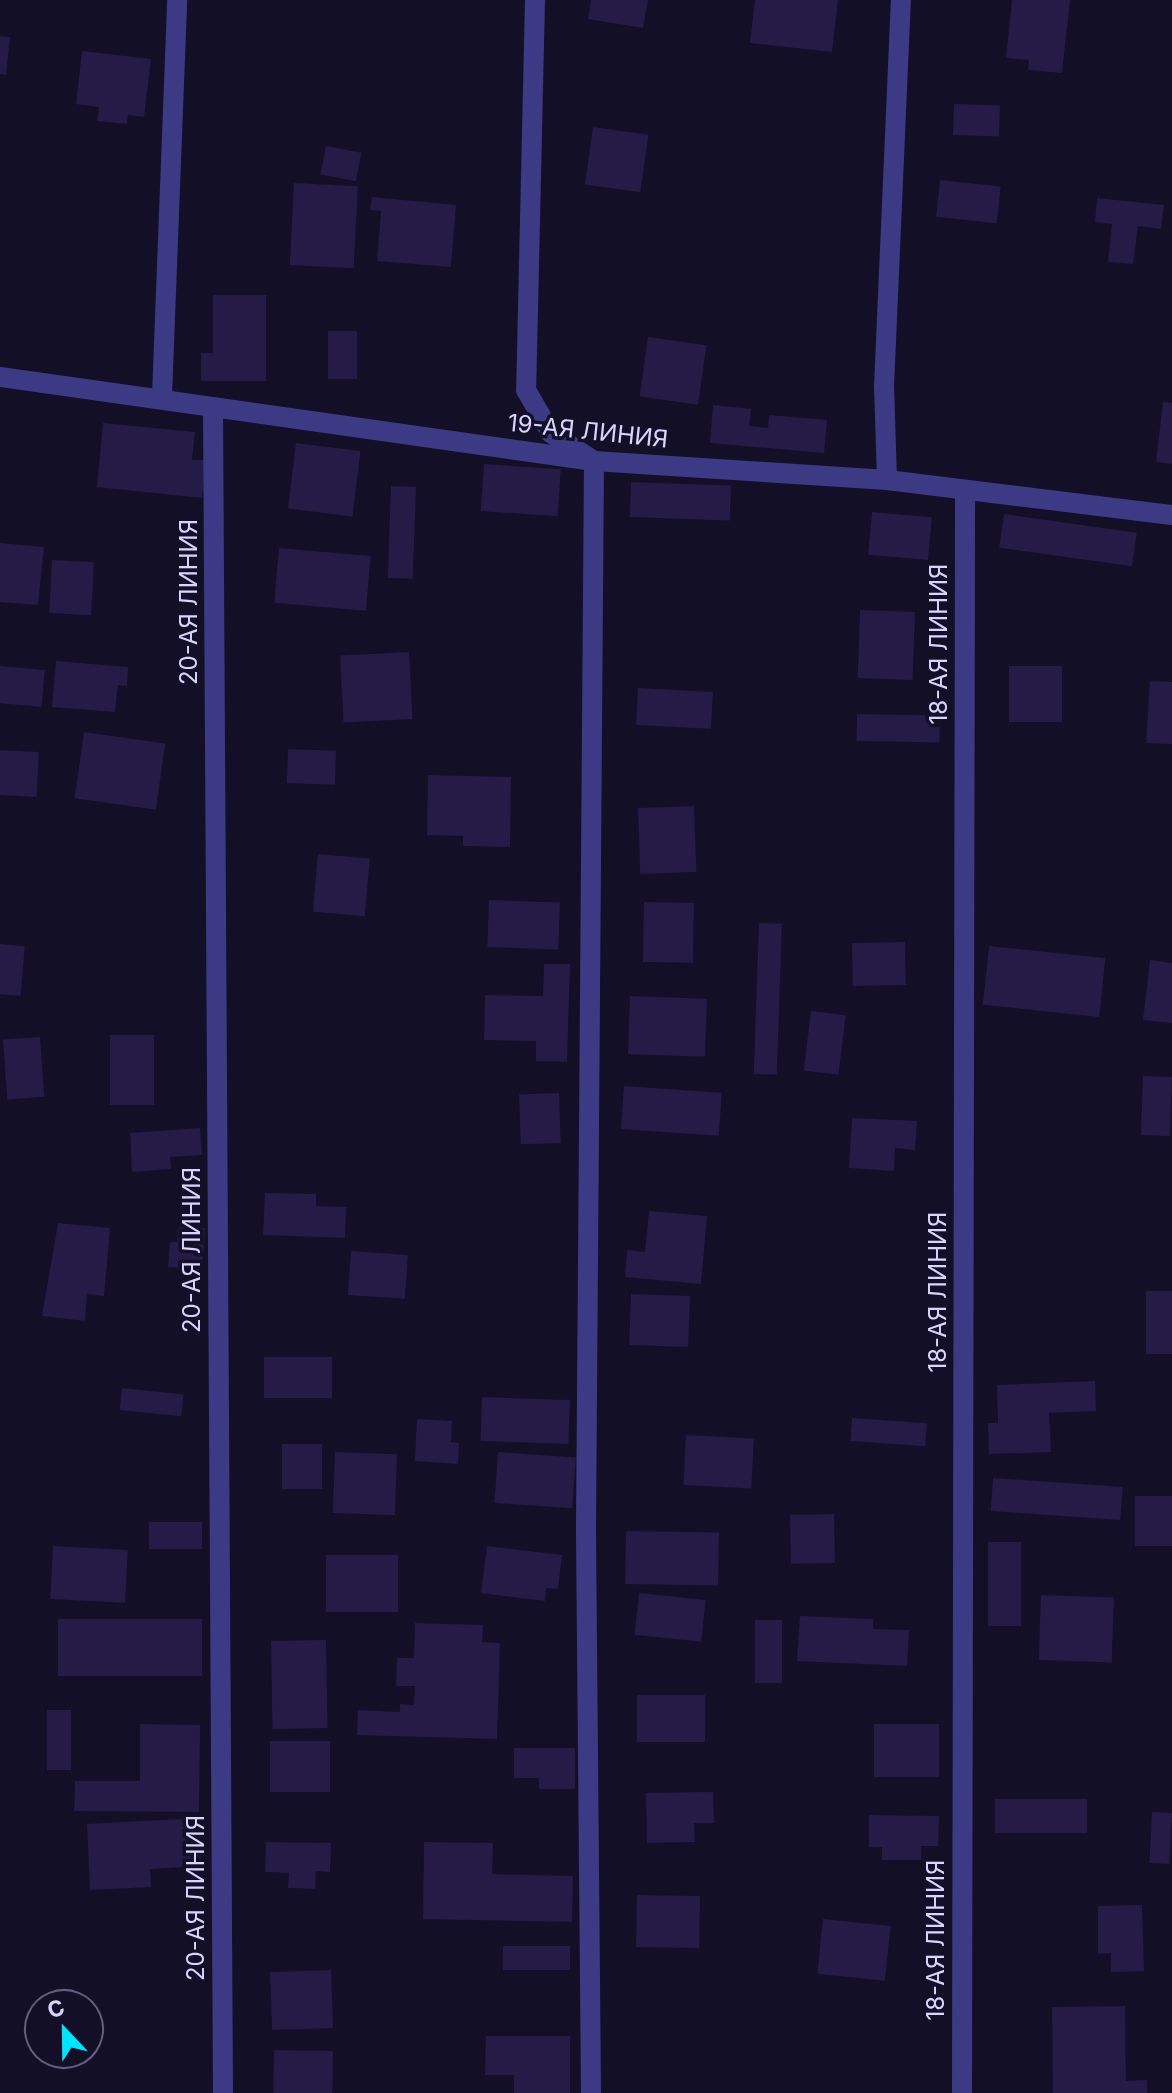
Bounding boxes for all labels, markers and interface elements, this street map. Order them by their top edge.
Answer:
street label: 19-АЯ ЛИНИЯ [506,408,670,454]
street label: 20-АЯ ЛИНИЯ [175,519,203,685]
street label: 18-АЯ ЛИНИЯ [925,564,953,724]
street label: 20-АЯ ЛИНИЯ [178,1167,206,1333]
street label: 18-АЯ ЛИНИЯ [924,1212,952,1372]
street label: 20-АЯ ЛИНИЯ [182,1815,210,1981]
street label: 18-АЯ ЛИНИЯ [922,1860,950,2020]
north arrow [24,1989,104,2069]
text: С [43,1993,68,2024]

